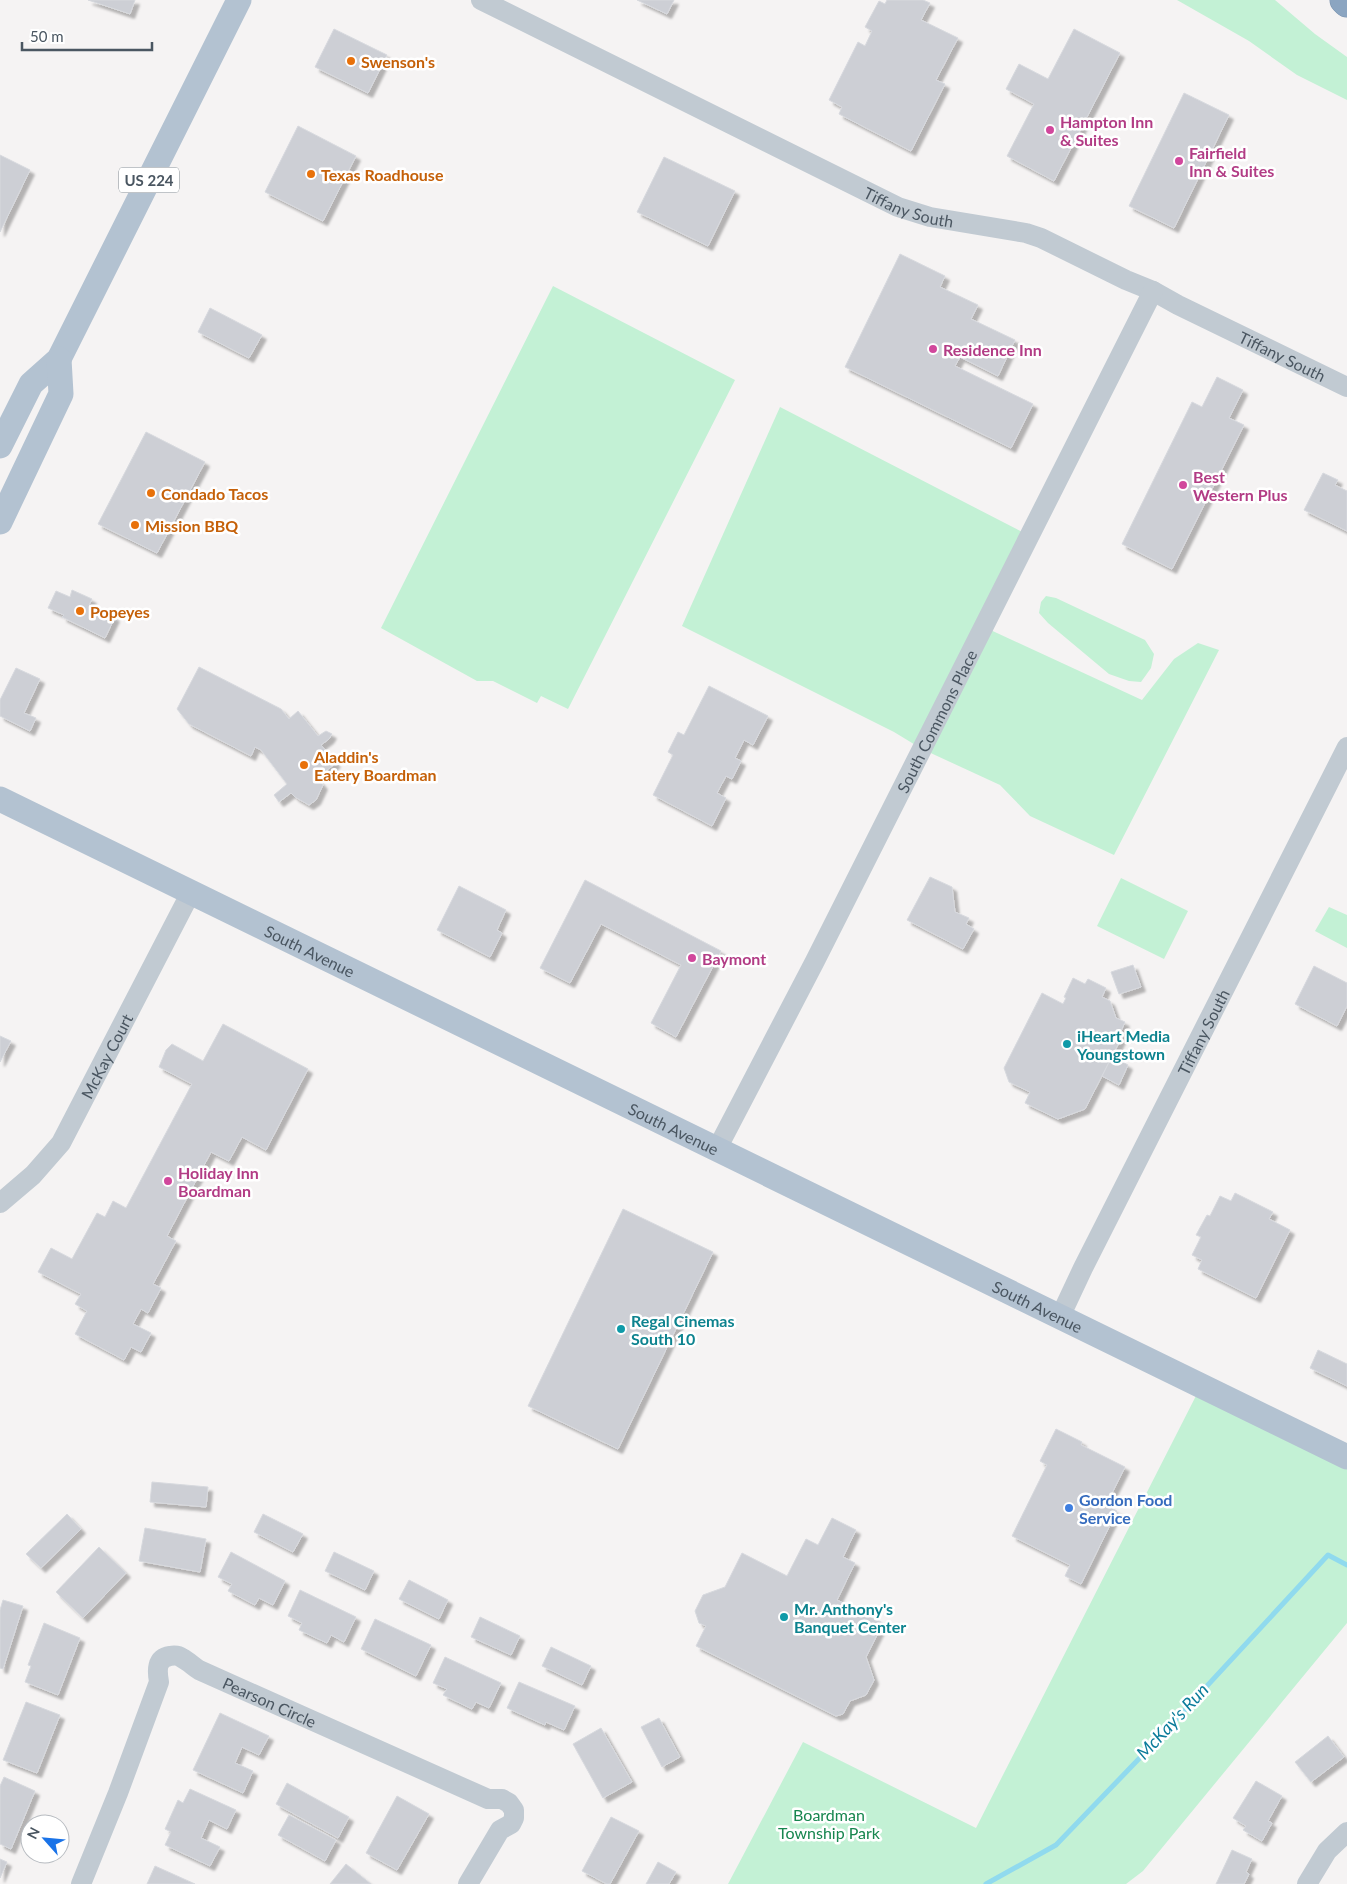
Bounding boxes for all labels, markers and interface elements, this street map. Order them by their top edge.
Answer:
scale bar [22,20,152,52]
text: 50 m [30,27,64,45]
place label: Swenson's [361,52,435,71]
marker: Swenson's [345,55,357,67]
place label: Hampton Inn & Suites [1060,112,1153,149]
marker: Hampton Inn & Suites [1044,124,1056,136]
place label: Fairfield Inn & Suites [1189,143,1274,180]
marker: Fairfield Inn & Suites [1173,155,1185,167]
place label: Texas Roadhouse [321,165,444,184]
road number: US 224 [119,168,179,192]
marker: Texas Roadhouse [305,168,317,180]
street label: Tiffany South [861,182,955,230]
street label: Tiffany South [1236,327,1329,385]
place label: Residence Inn [943,340,1042,359]
marker: Residence Inn [927,343,939,355]
place label: Best Western Plus [1193,467,1288,504]
marker: Best Western Plus [1177,479,1189,491]
place label: Condado Tacos [161,484,268,503]
marker: Condado Tacos [145,487,157,499]
place label: Mission BBQ [145,516,238,535]
marker: Mission BBQ [129,519,141,531]
place label: Popeyes [90,602,150,621]
marker: Popeyes [74,605,86,617]
street label: South Commons Place [892,646,980,796]
place label: Aladdin's Eatery Boardman [313,747,437,784]
marker: Aladdin's Eatery Boardman [298,759,310,771]
street label: South Avenue [262,920,358,980]
place label: Baymont [702,949,766,968]
marker: Baymont [686,952,698,964]
street label: Tiffany South [1173,986,1232,1078]
street label: McKay Court [76,1010,136,1101]
place label: iHeart Media Youngstown [1076,1026,1170,1063]
marker: iHeart Media Youngstown [1061,1038,1073,1050]
street label: South Avenue [626,1098,722,1158]
place label: Holiday Inn Boardman [178,1163,259,1200]
marker: Holiday Inn Boardman [162,1175,174,1187]
street label: South Avenue [990,1276,1086,1336]
place label: Regal Cinemas South 10 [631,1311,735,1348]
marker: Regal Cinemas South 10 [615,1323,627,1335]
place label: Gordon Food Service [1079,1490,1172,1527]
marker: Gordon Food Service [1063,1502,1075,1514]
place label: Mr. Anthony's Banquet Center [794,1599,906,1636]
marker: Mr. Anthony's Banquet Center [778,1611,790,1623]
street label: Pearson Circle [220,1672,320,1731]
water label: McKay's Run [1131,1679,1213,1763]
park label: Boardman Township Park [778,1805,881,1842]
north arrow [20,1814,70,1864]
text: N [23,1824,43,1842]

